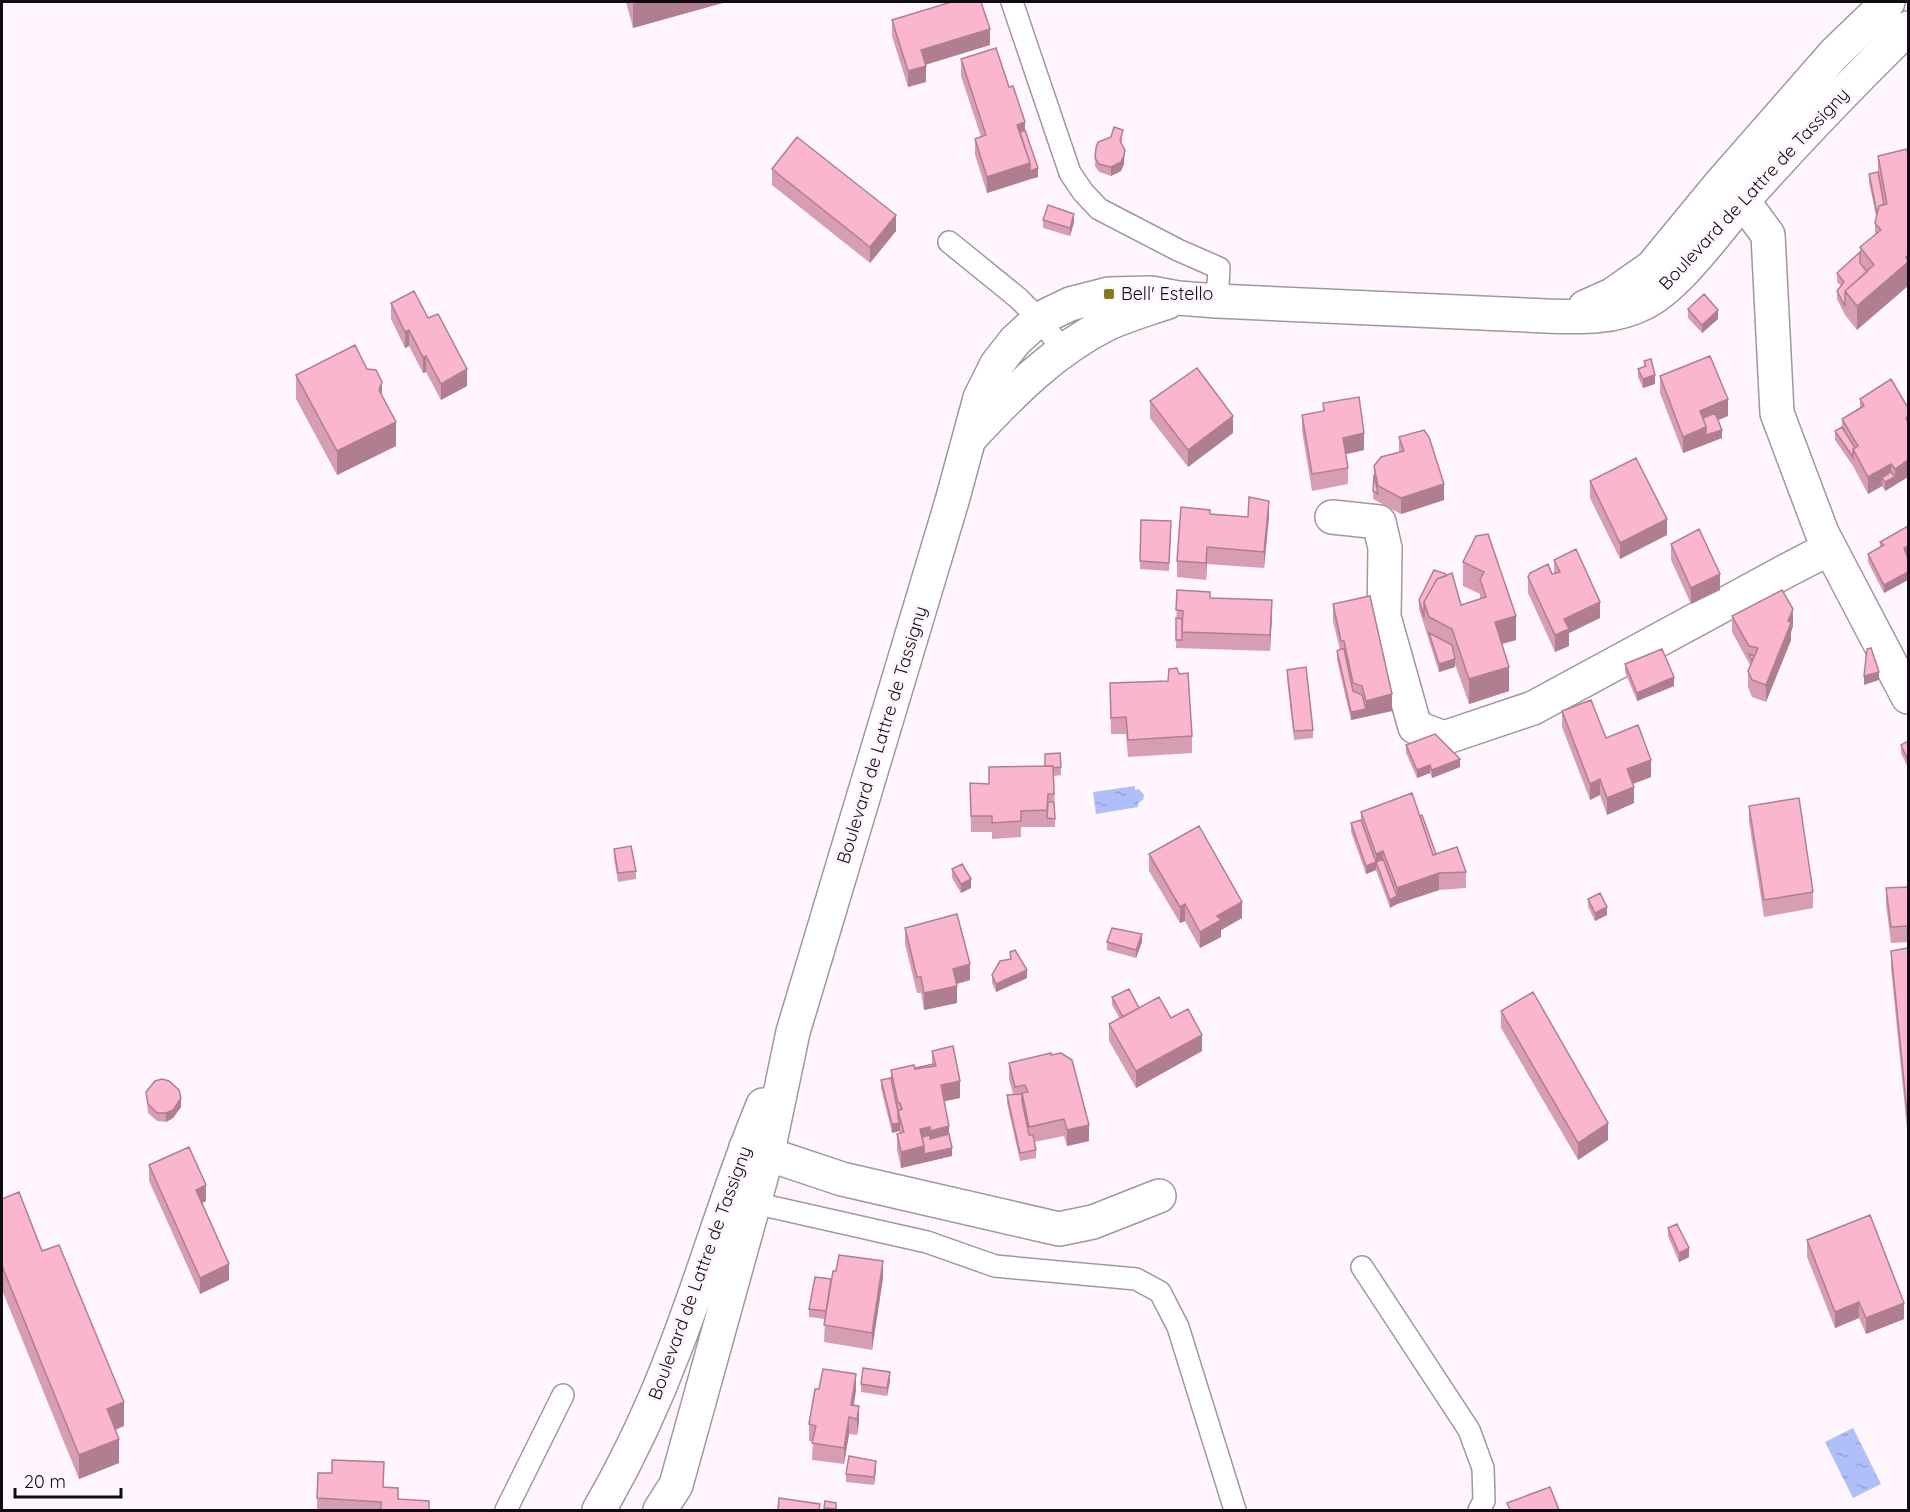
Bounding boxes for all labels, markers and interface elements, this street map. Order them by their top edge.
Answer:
street label: Boulevard de Lattre de Tassigny [1654,83,1854,295]
place label: Bell' Estello [1121,282,1213,305]
marker: Bell' Estello [1102,287,1116,301]
street label: Boulevard de Lattre de Tassigny [831,603,932,867]
street label: Boulevard de Lattre de Tassigny [643,1143,756,1403]
scale bar [15,1461,122,1499]
text: 20 m [24,1470,66,1493]

